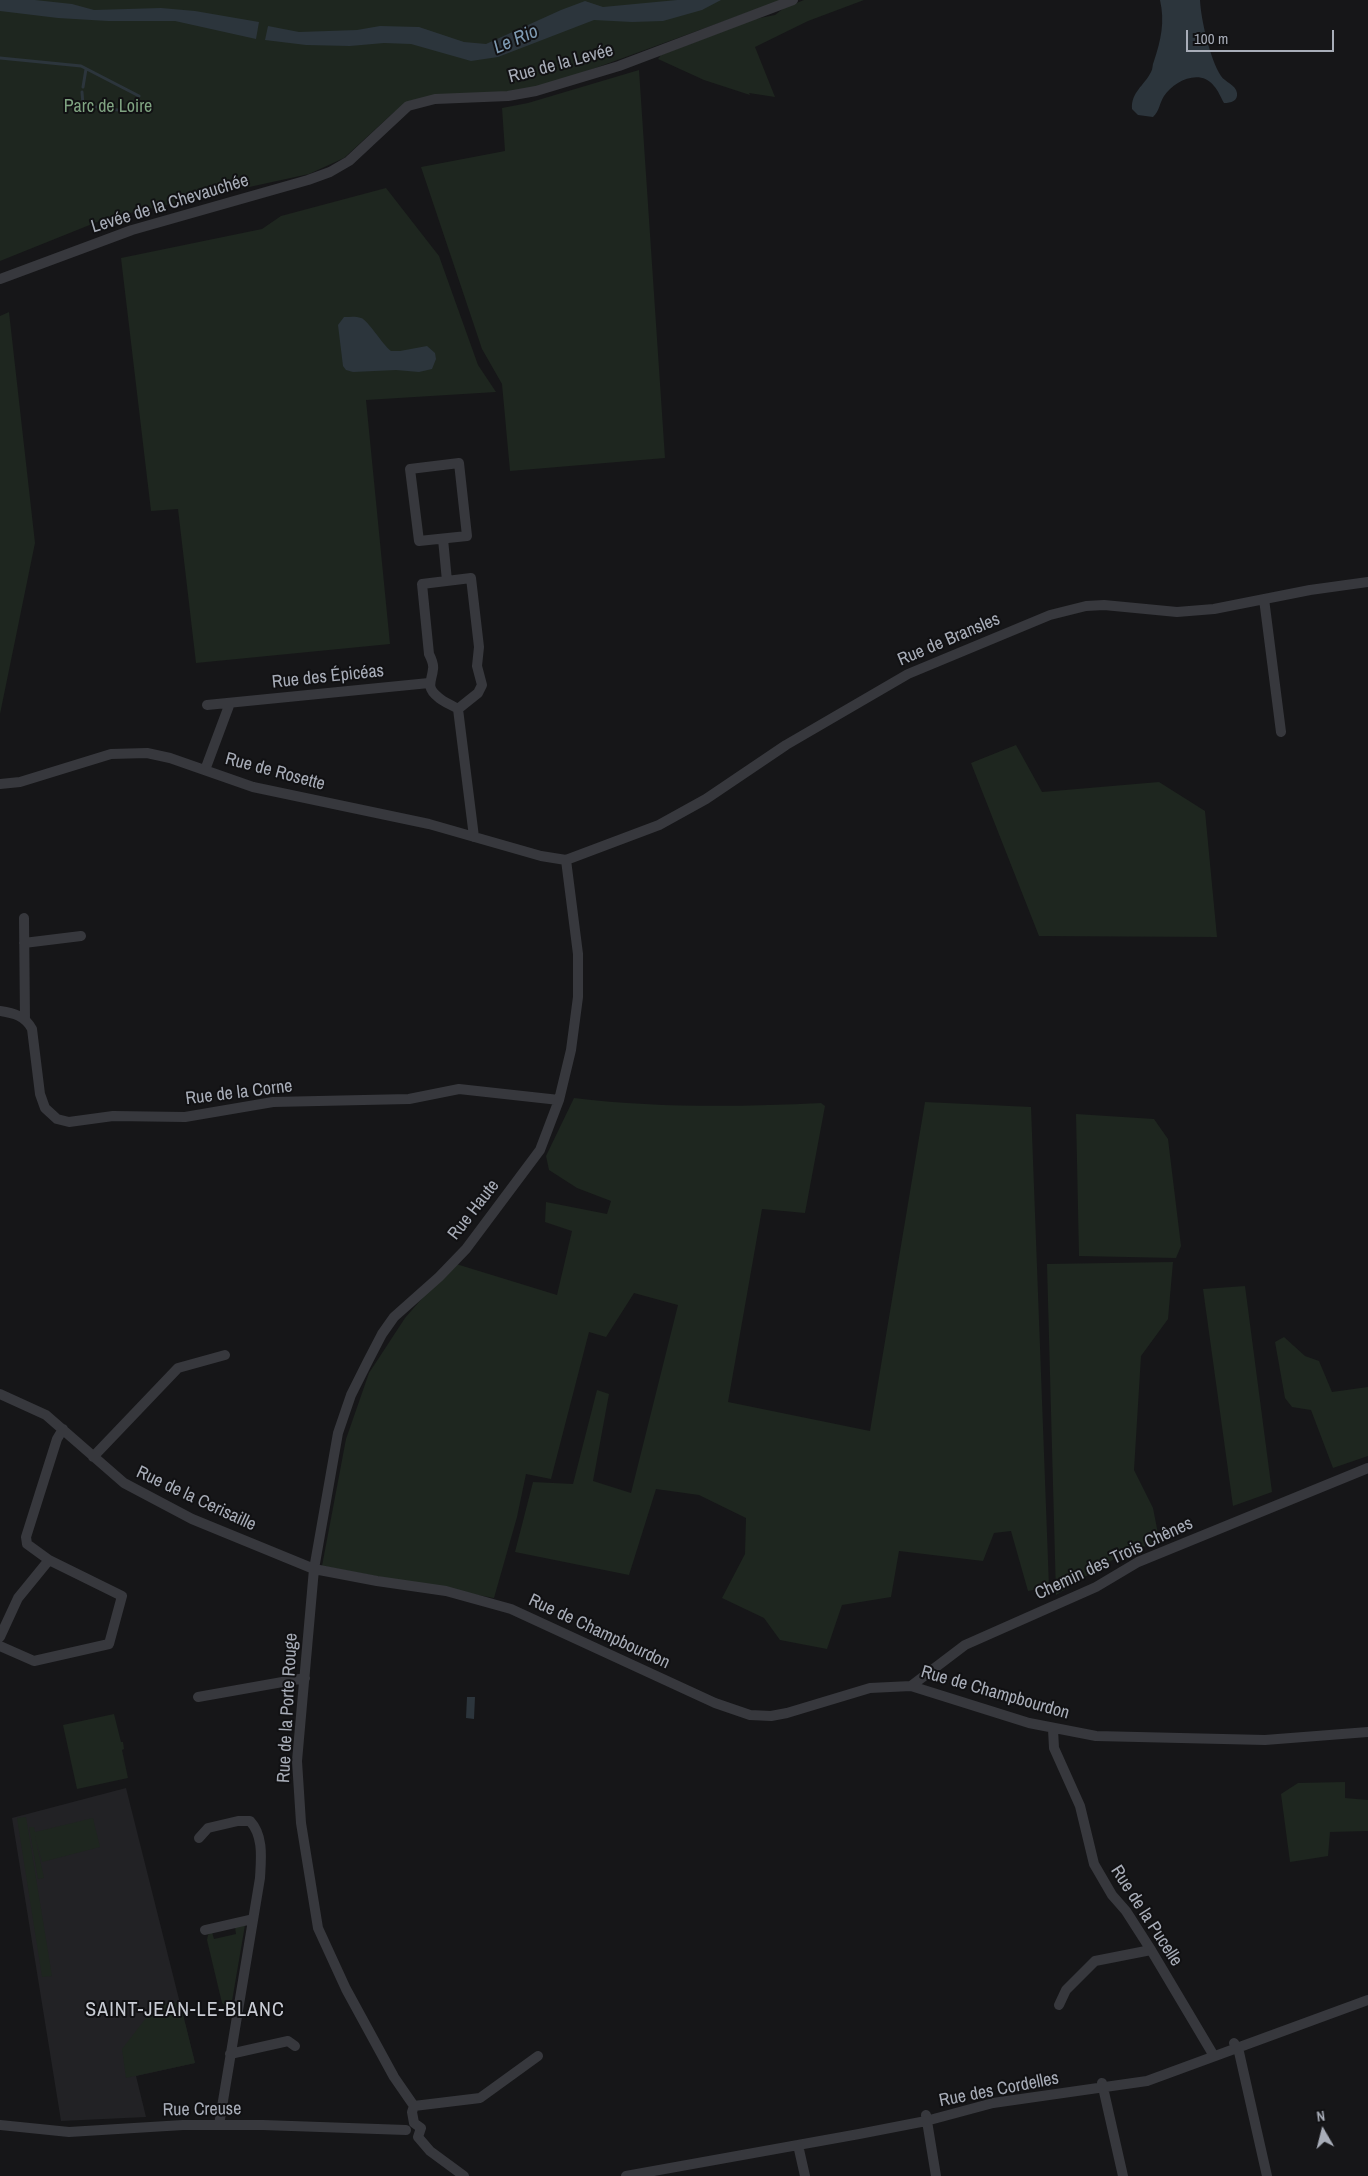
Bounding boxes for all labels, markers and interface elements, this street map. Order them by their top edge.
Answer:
scale bar [1188,20,1336,52]
water label: Le Rio [490,21,542,59]
text: 100 m [1194,28,1228,49]
street label: Rue de la Levée [506,40,616,88]
park label: Parc de Loire [64,96,152,118]
street label: Levée de la Chevauchée [89,170,251,238]
street label: Rue de Bransles [895,609,1003,671]
street label: Rue des Épicéas [271,660,385,694]
street label: Rue de Rosette [223,748,327,796]
street label: Rue de la Corne [184,1076,294,1110]
street label: Rue Haute [444,1176,504,1244]
street label: Rue de la Cerisaille [133,1462,259,1536]
street label: Chemin des Trois Chênes [1032,1513,1196,1605]
street label: Rue de Champbourdon [525,1590,673,1674]
street label: Rue de la Porte Rouge [273,1632,303,1784]
street label: Rue de Champbourdon [918,1661,1072,1725]
street label: Rue de la Pucelle [1105,1862,1187,1970]
district label: SAINT-JEAN-LE-BLANC [83,1999,287,2023]
street label: Rue des Cordelles [937,2068,1061,2112]
street label: Rue Creuse [162,2099,242,2121]
north arrow [1298,2106,1348,2156]
text: N [1316,2107,1326,2126]

